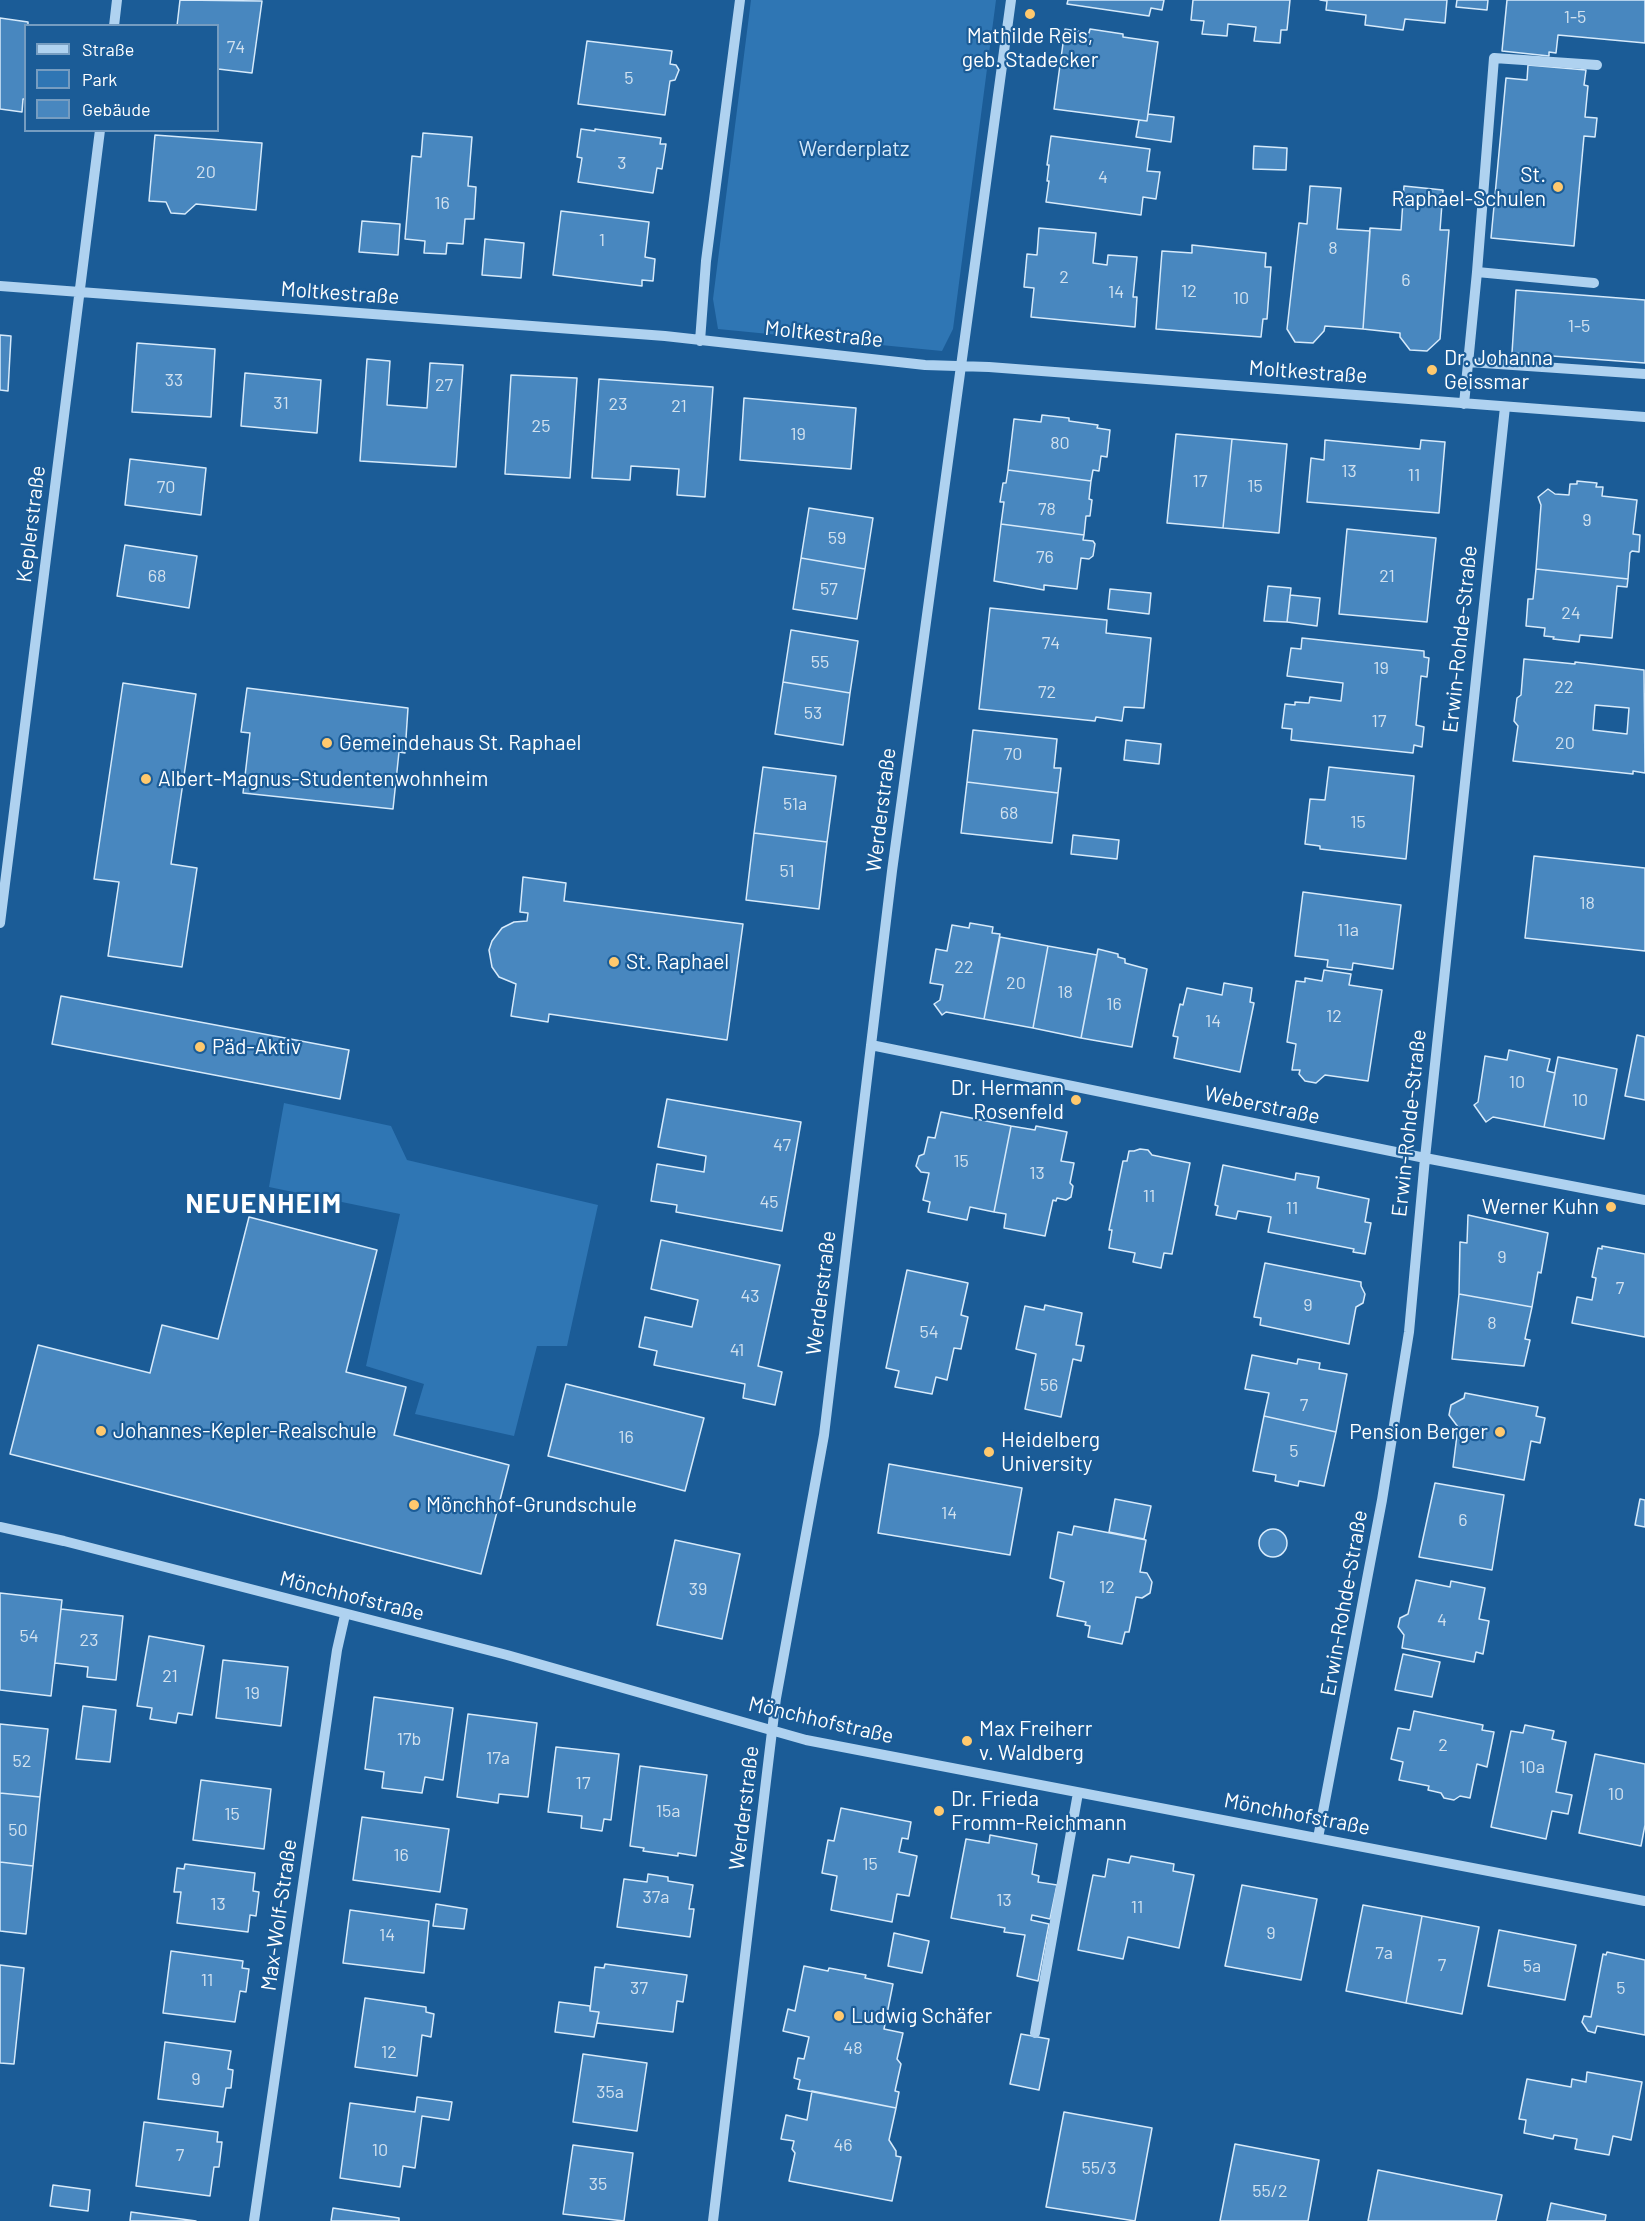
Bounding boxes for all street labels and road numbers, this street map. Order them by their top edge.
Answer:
street label: Moltkestraße [280,276,400,310]
street label: Moltkestraße [764,315,884,353]
street label: Moltkestraße [1248,355,1368,389]
street label: Keplerstraße [11,464,51,584]
street label: Erwin-Rohde-Straße [1438,544,1482,734]
street label: Werderstraße [861,746,901,874]
street label: Erwin-Rohde-Straße [1387,1028,1431,1218]
street label: Weberstraße [1202,1080,1322,1130]
street label: Werderstraße [801,1229,841,1357]
street label: Erwin-Rohde-Straße [1315,1508,1373,1698]
street label: Mönchhofstraße [277,1566,427,1626]
street label: Mönchhofstraße [746,1691,896,1749]
street label: Werderstraße [724,1744,764,1872]
street label: Mönchhofstraße [1222,1787,1372,1841]
street label: Max-Wolf-Straße [256,1837,302,1993]

